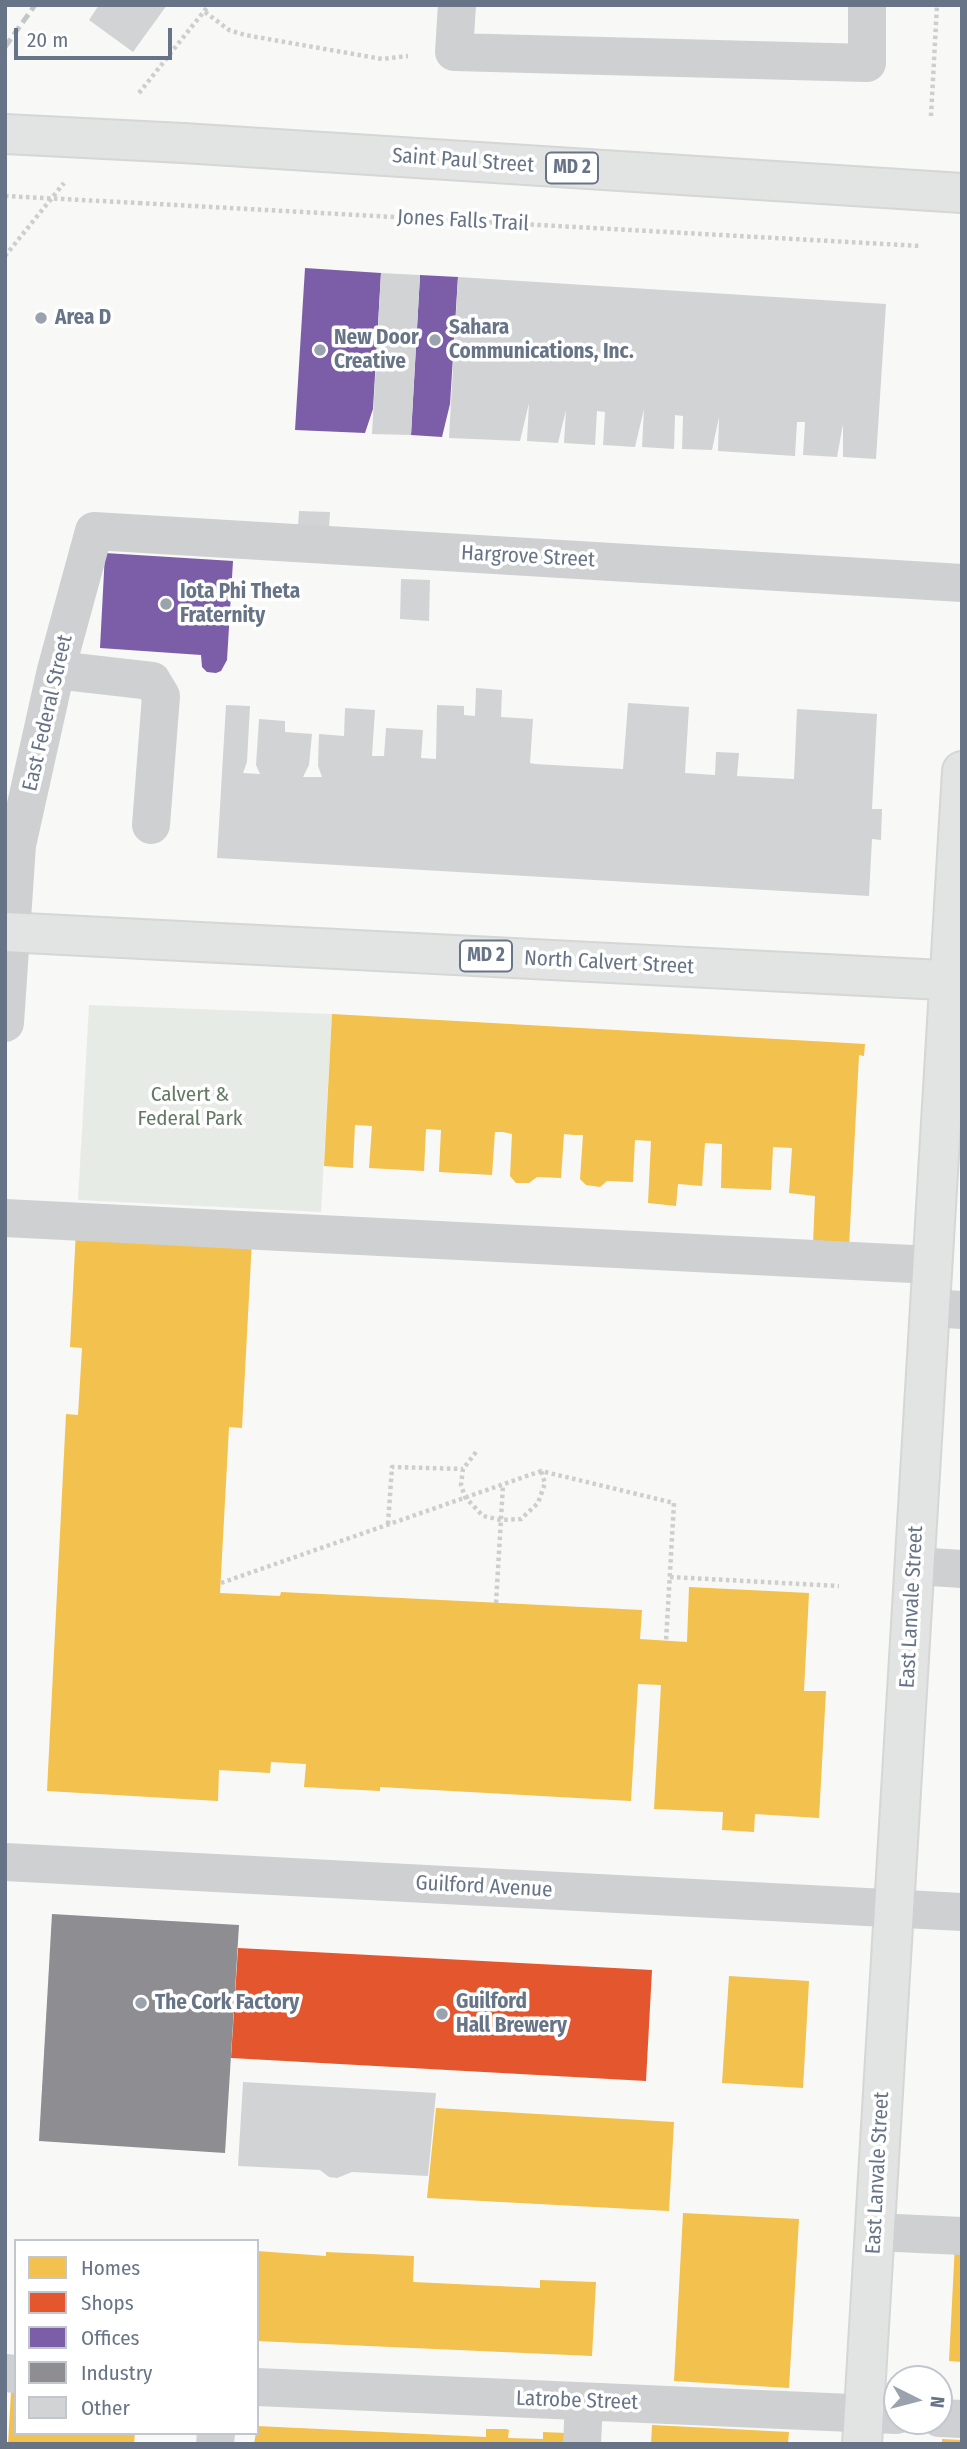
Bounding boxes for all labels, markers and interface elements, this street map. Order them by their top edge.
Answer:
scale bar [18,14,175,58]
text: 20 m [27,27,68,53]
street label: Saint Paul Street [391,143,535,179]
road number: MD 2 [546,152,598,184]
street label: Jones Falls Trail [396,205,530,237]
place label: Area D [55,305,111,331]
marker: Area D [33,310,49,326]
place label: Sahara Communications, Inc. [449,315,634,365]
place label: New Door Creative [334,325,419,375]
marker: Sahara Communications, Inc. [427,332,443,348]
marker: New Door Creative [312,342,328,358]
street label: Hargrove Street [461,541,595,573]
place label: Iota Phi Theta Fraternity [180,579,300,629]
marker: Iota Phi Theta Fraternity [158,596,174,612]
street label: East Federal Street [18,632,78,794]
road number: MD 2 [460,940,512,972]
street label: North Calvert Street [523,946,695,980]
park label: Calvert & Federal Park [138,1082,242,1132]
street label: East Lanvale Street [895,1525,929,1689]
street label: Guilford Avenue [415,1871,553,1903]
place label: Guilford Hall Brewery [456,1989,567,2039]
place label: The Cork Factory [155,1990,299,2016]
marker: The Cork Factory [133,1995,149,2011]
marker: Guilford Hall Brewery [434,2006,450,2022]
street label: East Lanvale Street [861,2091,895,2255]
legend [14,2239,259,2435]
text: Homes [81,2255,140,2281]
text: Shops [81,2290,134,2316]
text: Offices [81,2325,140,2351]
text: Industry [81,2360,152,2386]
north arrow [883,2365,953,2435]
street label: Latrobe Street [515,2386,639,2416]
text: Other [81,2395,130,2421]
text: N [925,2395,949,2409]

